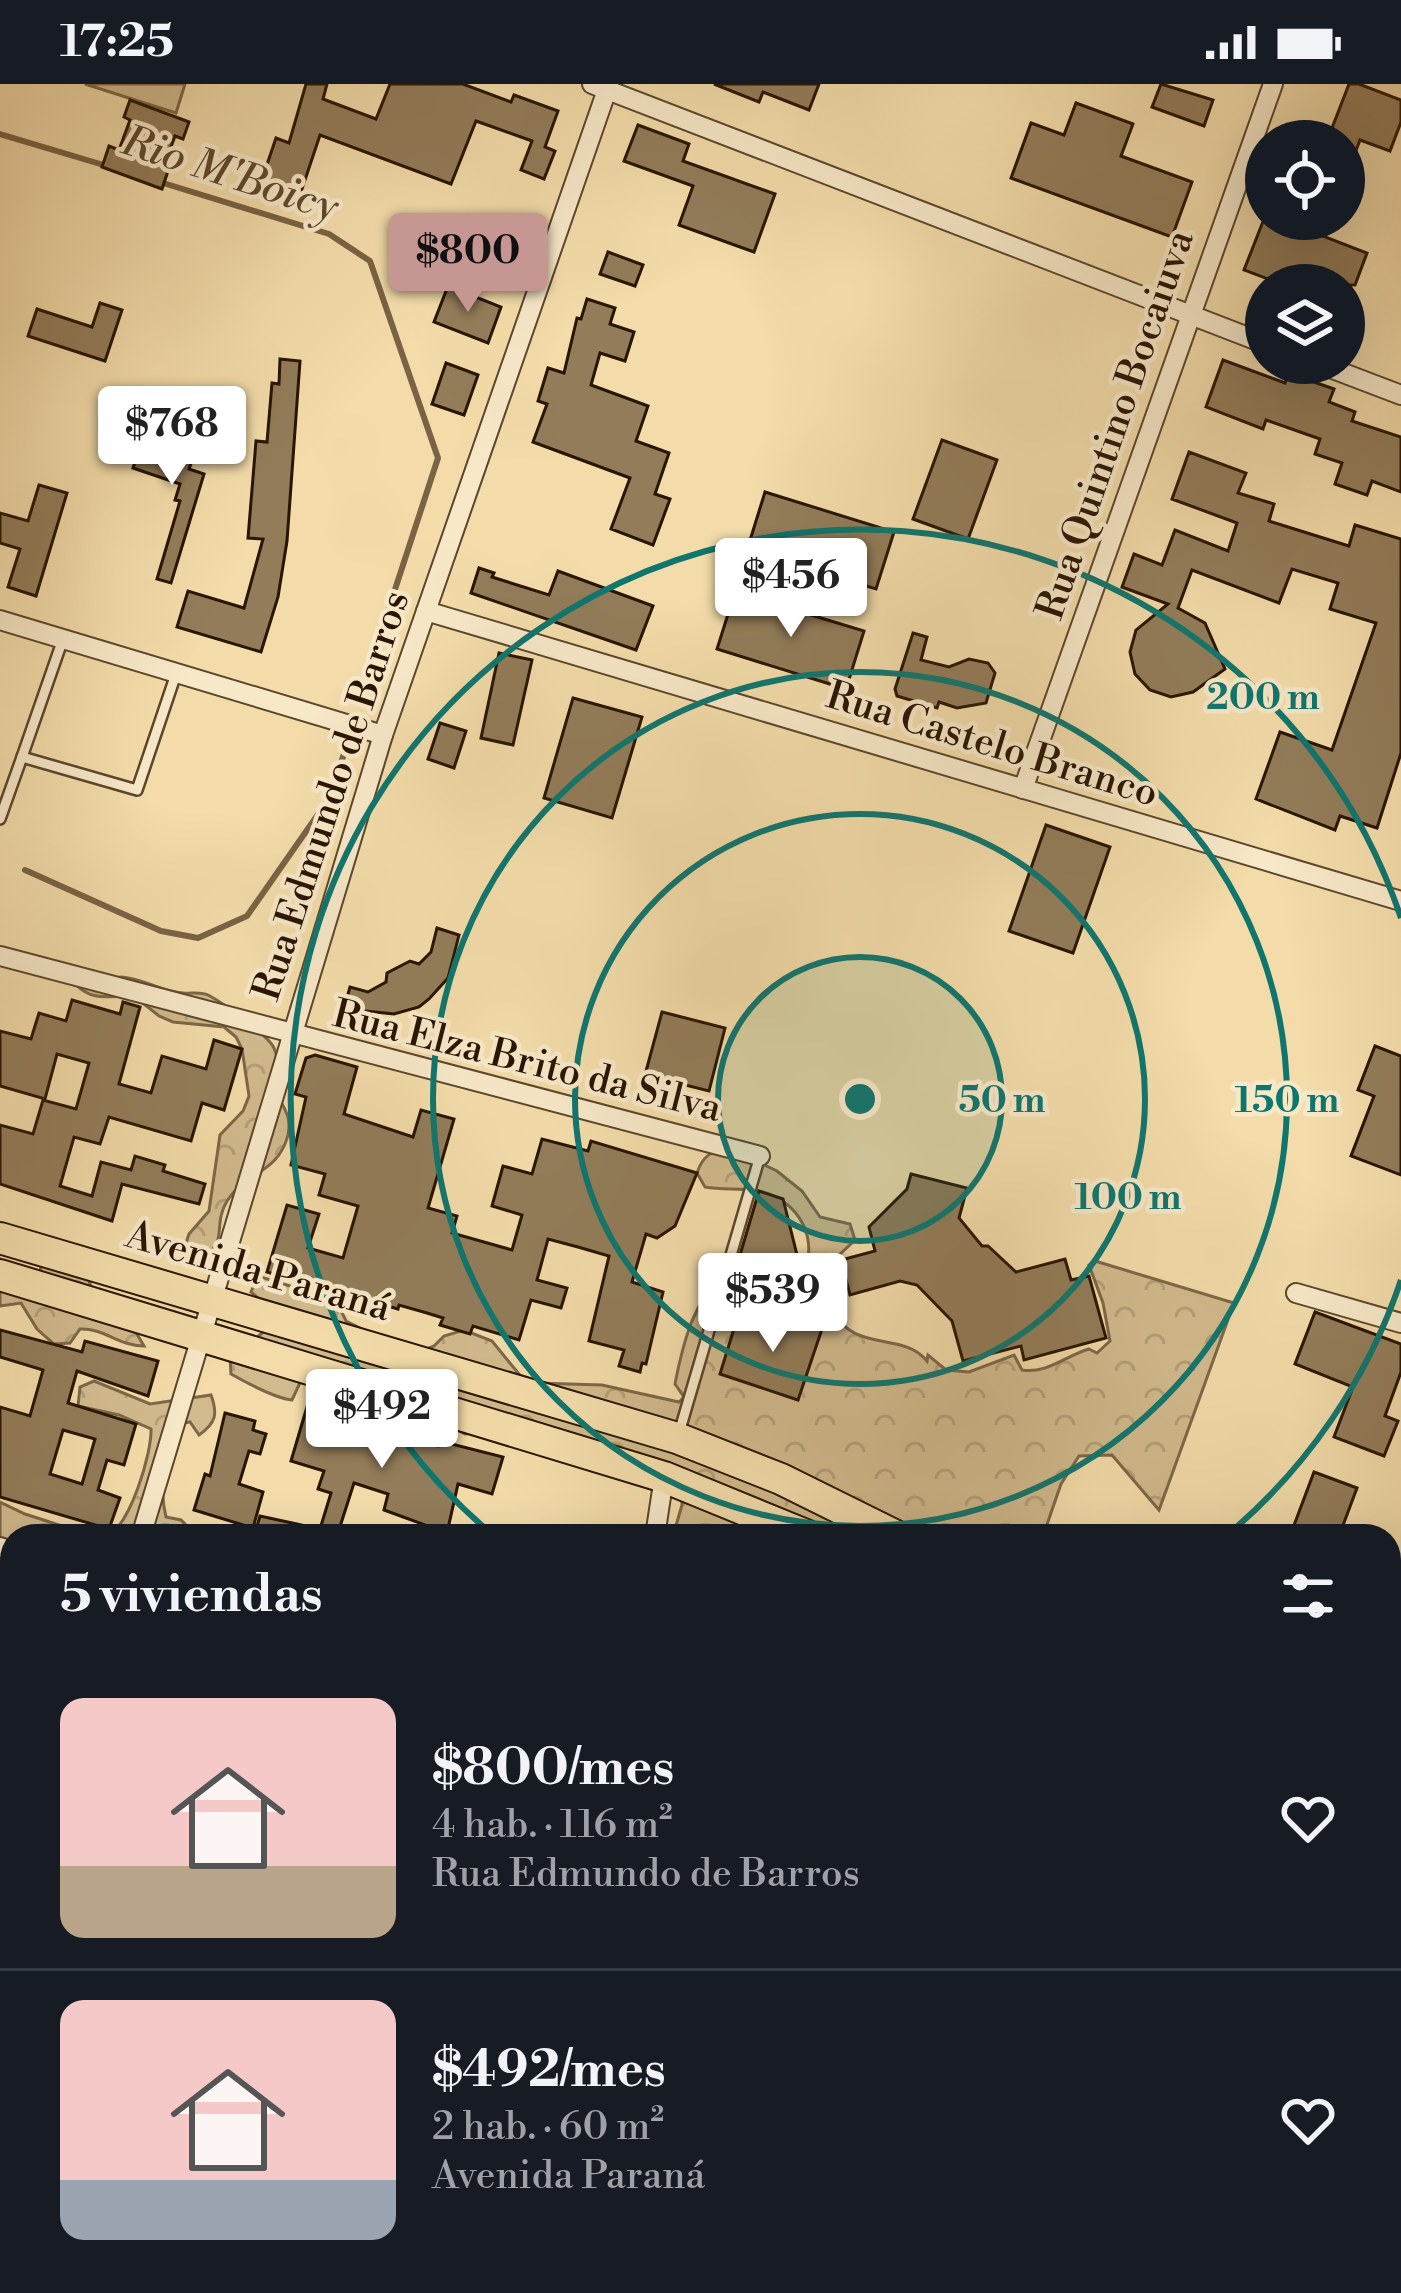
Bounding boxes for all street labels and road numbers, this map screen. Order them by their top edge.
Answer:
street label: Rua Quintino Bocaiuva [1026,224,1206,626]
street label: Rua Edmundo de Barros [243,585,421,1007]
street label: Rua Castelo Branco [820,671,1164,819]
street label: Rua Elza Brito da Silva [328,990,727,1134]
street label: Avenida Paraná [119,1211,396,1333]

